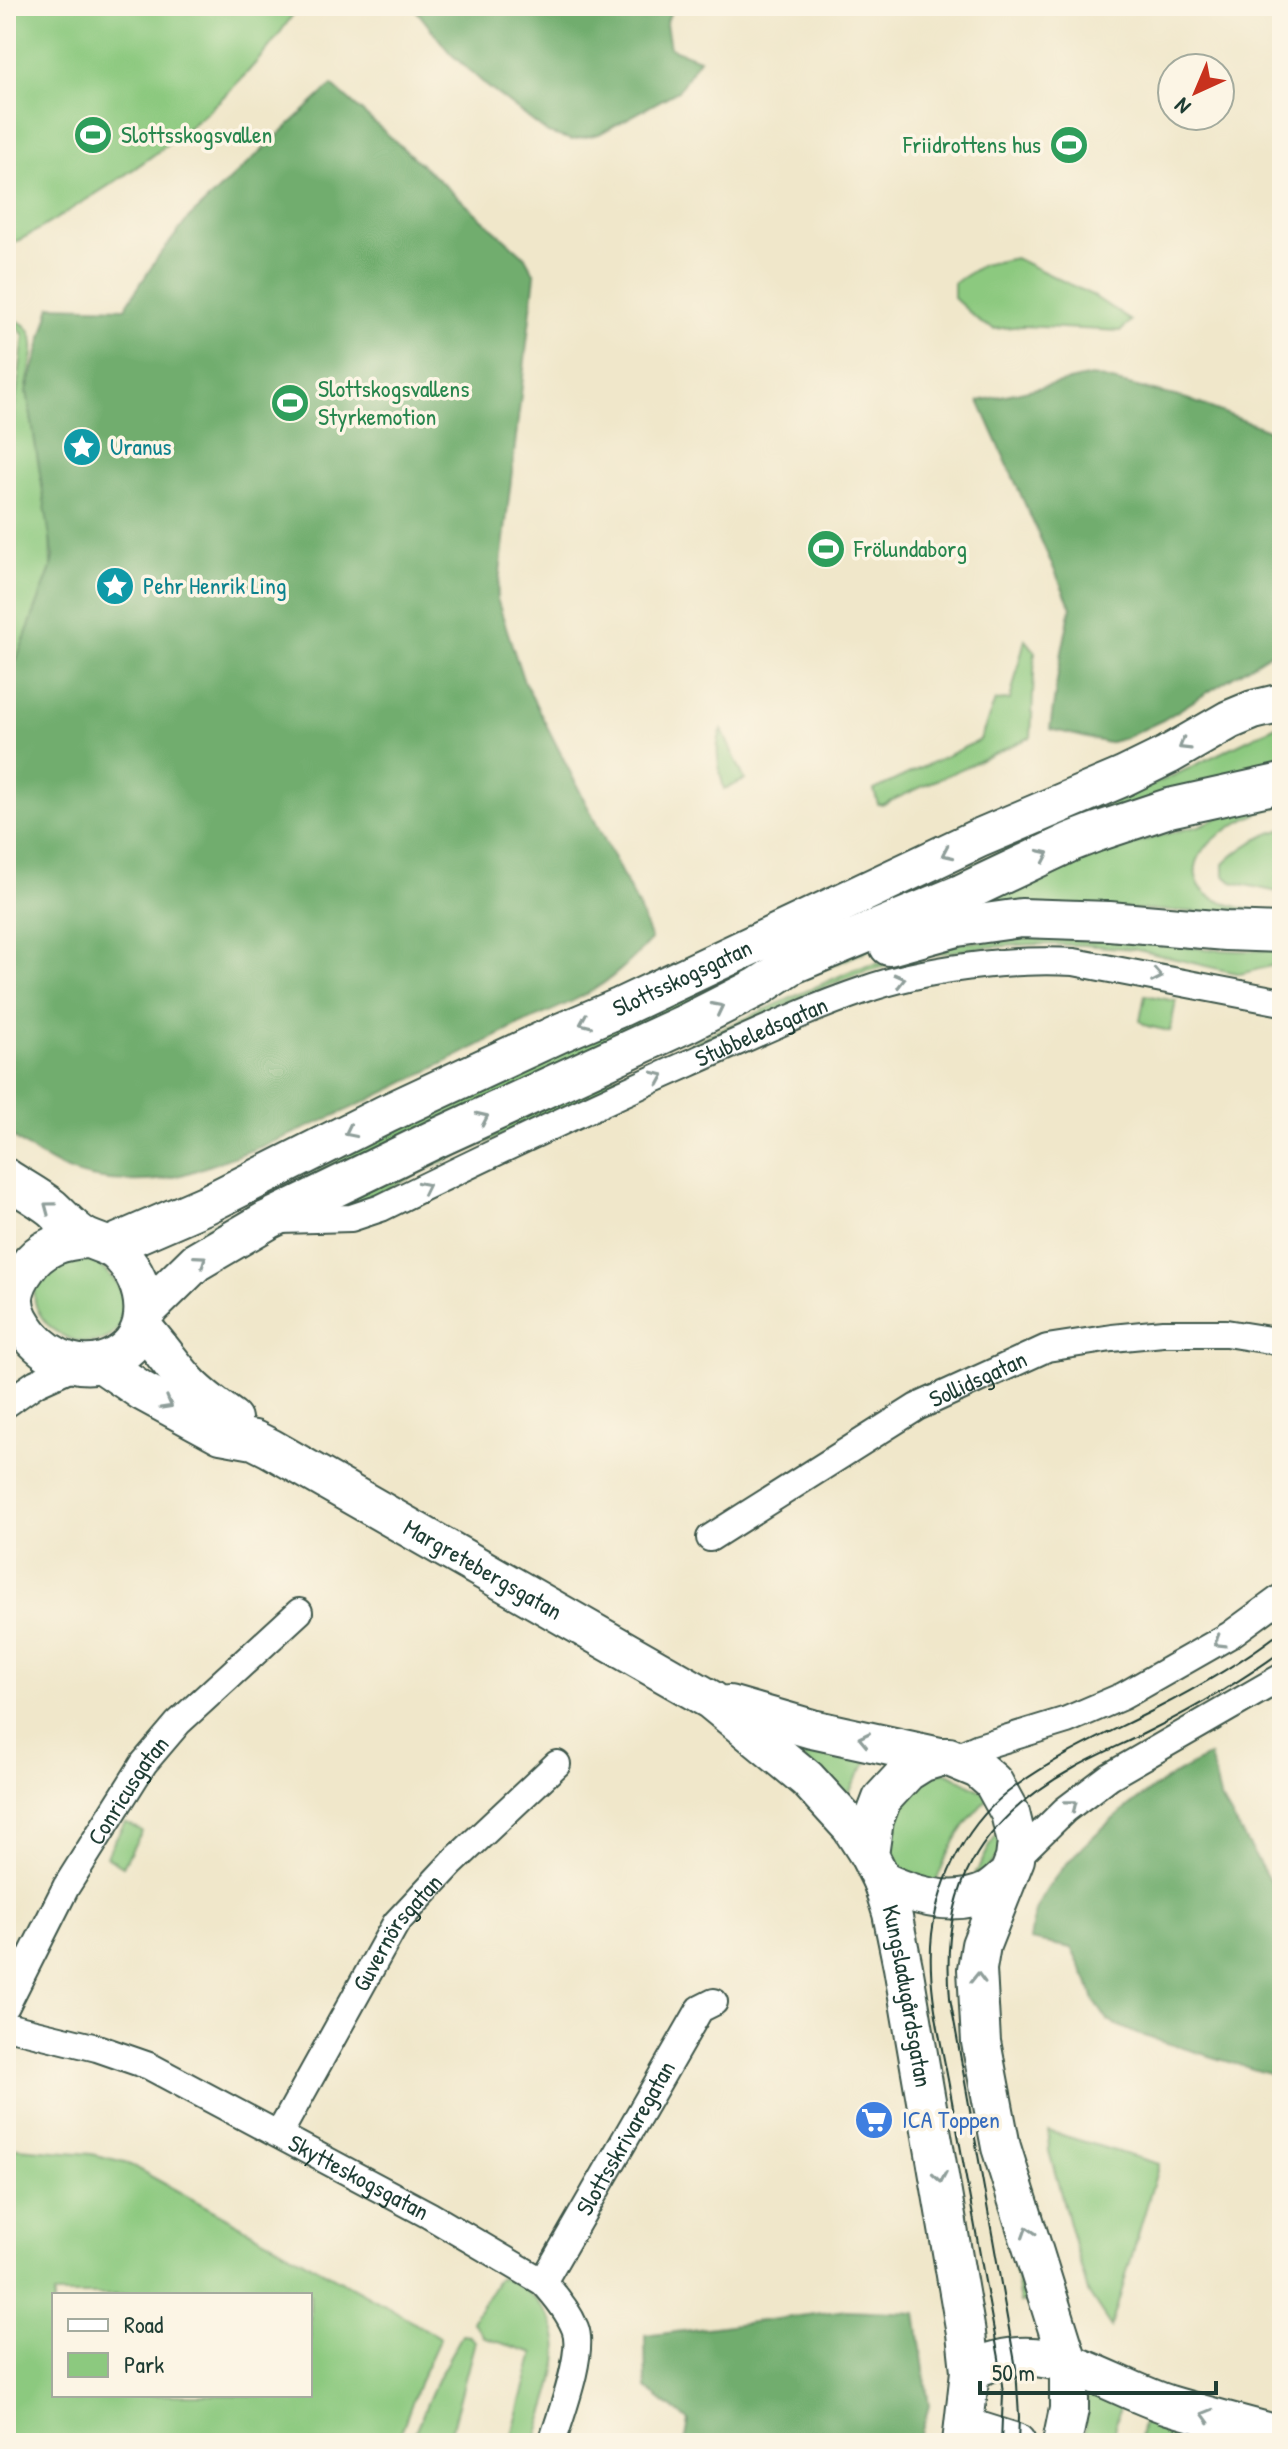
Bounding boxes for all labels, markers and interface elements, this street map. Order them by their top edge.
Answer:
north arrow [1156,52,1236,132]
text: N [1167,91,1197,121]
sports icon: Slottsskogsvallen [72,114,114,156]
place label: Slottsskogsvallen [121,118,272,150]
sports icon: Friidrottens hus [1048,124,1090,166]
place label: Friidrottens hus [902,128,1041,160]
place label: Slottskogsvallens Styrkemotion [318,372,469,432]
sports icon: Slottskogsvallens Styrkemotion [269,382,311,424]
place icon: Uranus [61,426,103,468]
place label: Uranus [110,430,172,462]
sports icon: Frölundaborg [805,528,847,570]
place label: Frölundaborg [853,532,967,564]
place icon: Pehr Henrik Ling [94,565,136,607]
place label: Pehr Henrik Ling [143,569,287,601]
one-way arrow [1178,736,1193,751]
one-way arrow [941,843,956,859]
one-way arrow [1035,848,1050,864]
street label: Slottsskogsgatan [607,931,757,1024]
one-way arrow [1150,967,1164,984]
one-way arrow [893,973,906,990]
street label: Stubbeledsgatan [690,988,832,1074]
one-way arrow [710,1002,725,1017]
one-way arrow [579,1013,593,1029]
one-way arrow [651,1070,665,1086]
one-way arrow [474,1111,489,1127]
one-way arrow [343,1123,358,1138]
one-way arrow [415,1181,430,1197]
one-way arrow [43,1202,57,1216]
one-way arrow [192,1255,207,1270]
street label: Sollidsgatan [924,1342,1031,1414]
one-way arrow [158,1394,173,1410]
street label: Margretebergsgatan [398,1511,568,1627]
one-way arrow [1213,1632,1228,1648]
street label: Conricusgatan [79,1729,175,1851]
one-way arrow [857,1732,871,1749]
one-way arrow [1063,1801,1078,1815]
street label: Guvernörsgatan [344,1867,449,1997]
street label: Kungsladugårdsgatan [875,1901,940,2089]
one-way arrow [969,1971,987,1984]
street label: Slottsskrivaregatan [568,2055,682,2221]
supermarket icon: ICA Toppen [853,2099,895,2141]
place label: ICA Toppen [902,2103,1000,2135]
street label: Skytteskogsgatan [283,2126,435,2227]
one-way arrow [931,2170,948,2184]
one-way arrow [1021,2226,1037,2239]
legend [52,2293,312,2397]
text: Road [124,2308,163,2340]
scale bar [980,2345,1216,2395]
text: Park [124,2348,164,2380]
text: 50 m [992,2356,1035,2388]
one-way arrow [1200,2408,1214,2424]

